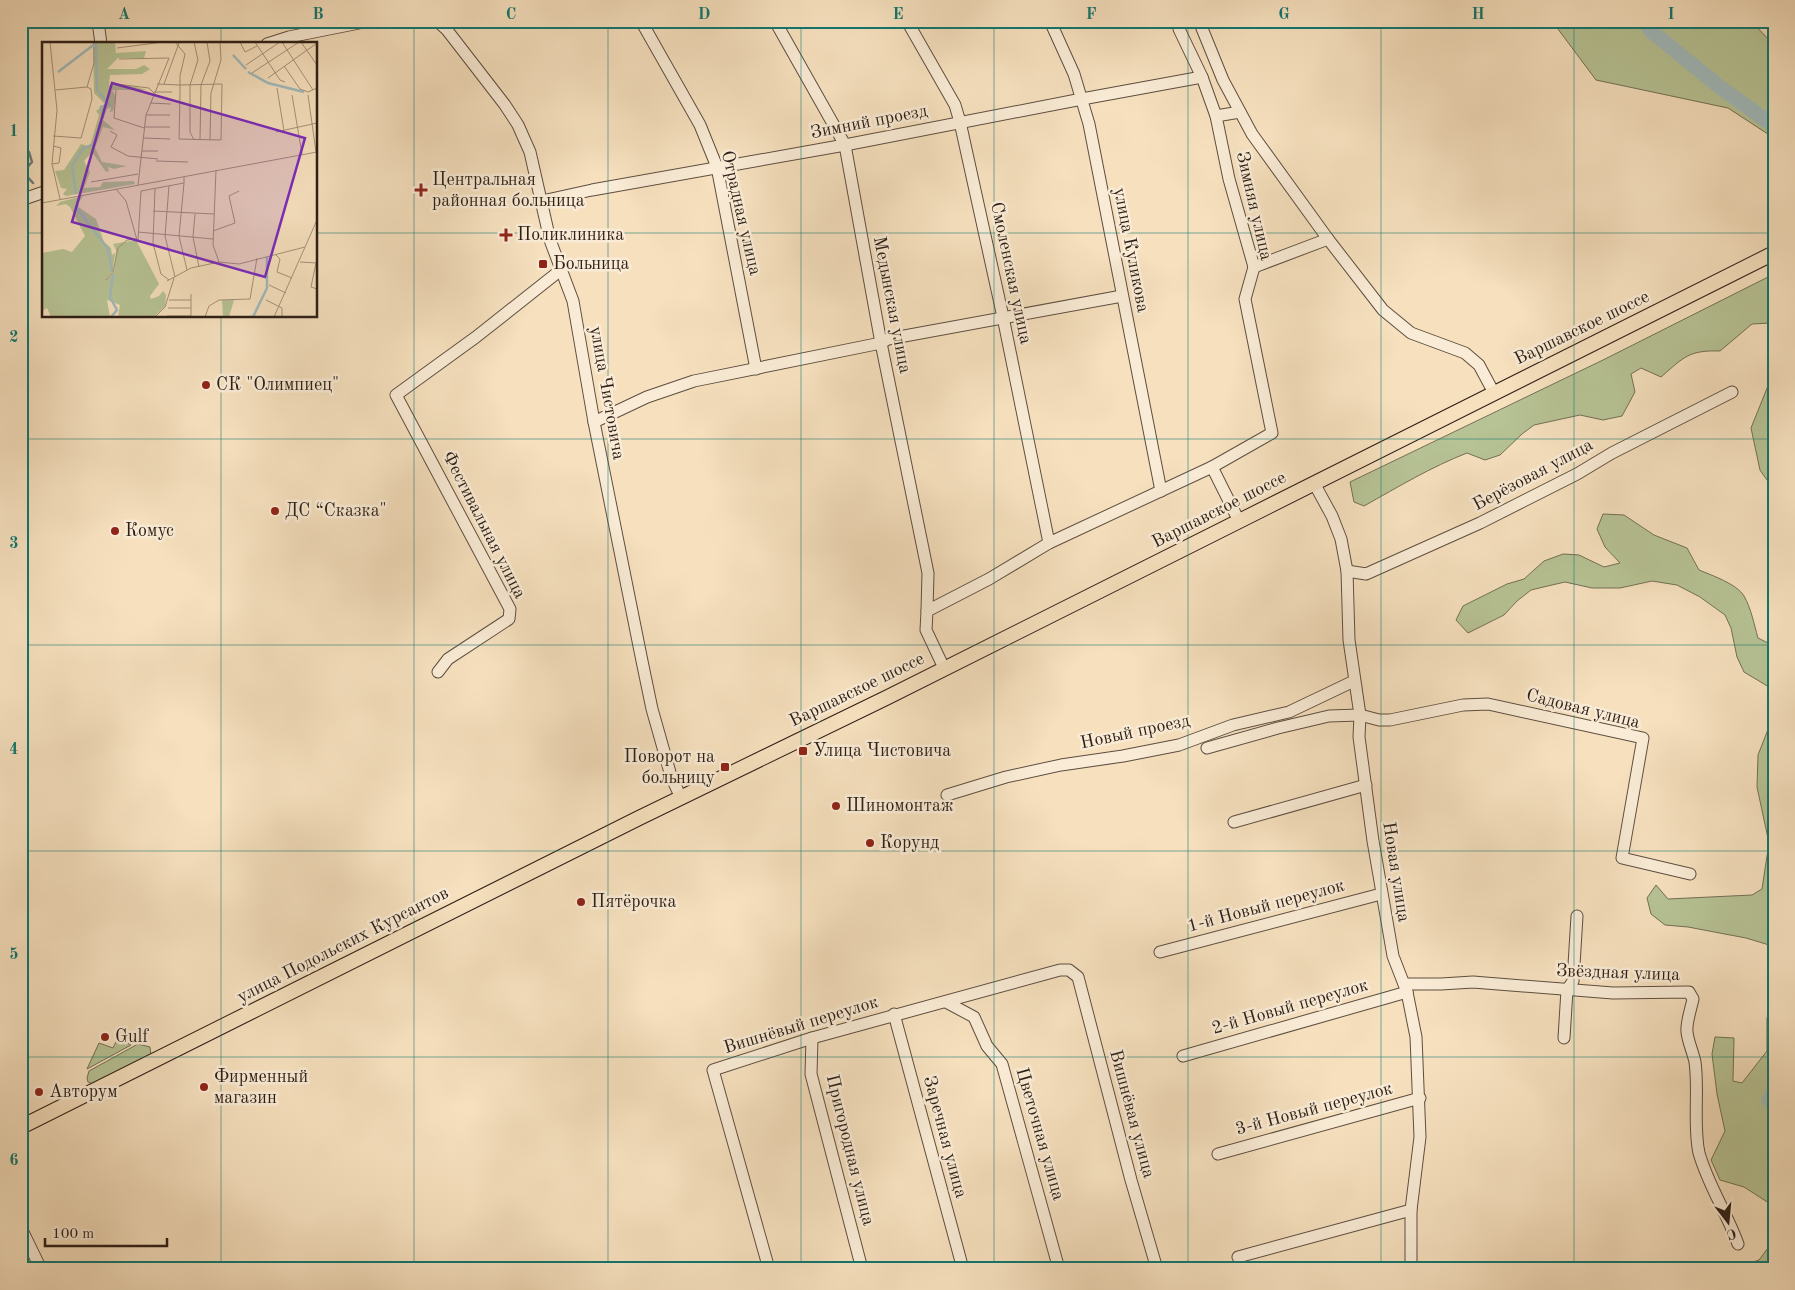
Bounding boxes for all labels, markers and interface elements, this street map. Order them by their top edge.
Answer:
text: A [118,7,130,23]
text: B [312,7,324,23]
text: C [506,7,516,23]
text: D [698,7,710,23]
text: E [892,7,904,23]
text: F [1086,7,1097,23]
text: G [1278,7,1290,23]
text: H [1471,7,1485,23]
text: I [1667,7,1675,23]
inset map [42,42,318,318]
street label: Зимний проезд [809,102,929,142]
text: 1 [9,124,19,140]
street label: Отрадная улица [718,149,764,277]
street label: Зимняя улица [1233,150,1275,262]
place label: Центральная районная больница [432,171,585,210]
marker: Центральная районная больница [414,183,428,197]
street label: улица Куликова [1110,186,1152,314]
street label: Смоленская улица [987,200,1035,346]
place label: Поликлиника [517,226,624,244]
marker: Поликлиника [499,228,513,242]
street label: Медынская улица [870,235,914,375]
place label: Больница [553,255,630,273]
marker: Больница [537,258,549,270]
street label: Варшавское шоссе [1512,288,1652,368]
street label: улица Чистовича [586,325,628,461]
text: 2 [9,330,19,346]
place label: СК "Олимпиец" [216,376,339,394]
marker: СК "Олимпиец" [200,379,212,391]
street label: Берёзовая улица [1470,436,1596,514]
street label: Фестивальная улица [439,448,529,602]
street label: Варшавское шоссе [1149,468,1289,552]
place label: ДС “Сказка" [285,502,387,520]
marker: ДС “Сказка" [269,505,281,517]
place label: Комус [125,522,174,540]
marker: Комус [109,525,121,537]
text: 3 [9,536,19,552]
street label: Варшавское шоссе [787,650,927,730]
street label: Садовая улица [1524,686,1642,732]
street label: Новый проезд [1079,712,1192,752]
text: 4 [9,742,19,758]
place label: Улица Чистовича [813,742,951,760]
marker: Улица Чистовича [797,745,809,757]
place label: Поворот на больницу [624,748,715,787]
marker: Поворот на больницу [719,761,731,773]
place label: Шиномонтаж [846,797,954,815]
marker: Шиномонтаж [830,800,842,812]
street label: Новая улица [1379,821,1413,923]
place label: Корунд [880,834,939,852]
marker: Корунд [864,837,876,849]
street label: 1-й Новый переулок [1186,876,1346,936]
street label: улица Подольских Курсантов [234,884,452,1006]
place label: Пятёрочка [591,893,677,911]
marker: Пятёрочка [575,896,587,908]
text: 5 [9,947,19,963]
street label: Звёздная улица [1556,962,1680,984]
street label: 2-й Новый переулок [1210,976,1370,1038]
street label: Вишнёвый переулок [722,993,880,1057]
place label: Gulf [115,1028,149,1046]
marker: Gulf [99,1031,111,1043]
street label: Вишнёвая улица [1106,1048,1158,1180]
street label: Цветочная улица [1012,1066,1068,1202]
place label: Фирменный магазин [214,1068,308,1107]
street label: Пригородная улица [823,1073,877,1227]
street label: Заречная улица [920,1074,970,1200]
street label: 3-й Новый переулок [1234,1079,1394,1139]
marker: Фирменный магазин [198,1081,210,1093]
place label: Авторум [49,1083,118,1101]
marker: Авторум [33,1086,45,1098]
text: 6 [9,1153,19,1169]
north arrow [1702,1198,1752,1248]
scale bar [45,1215,168,1247]
text: С [1725,1226,1738,1242]
text: 100 m [52,1227,94,1242]

